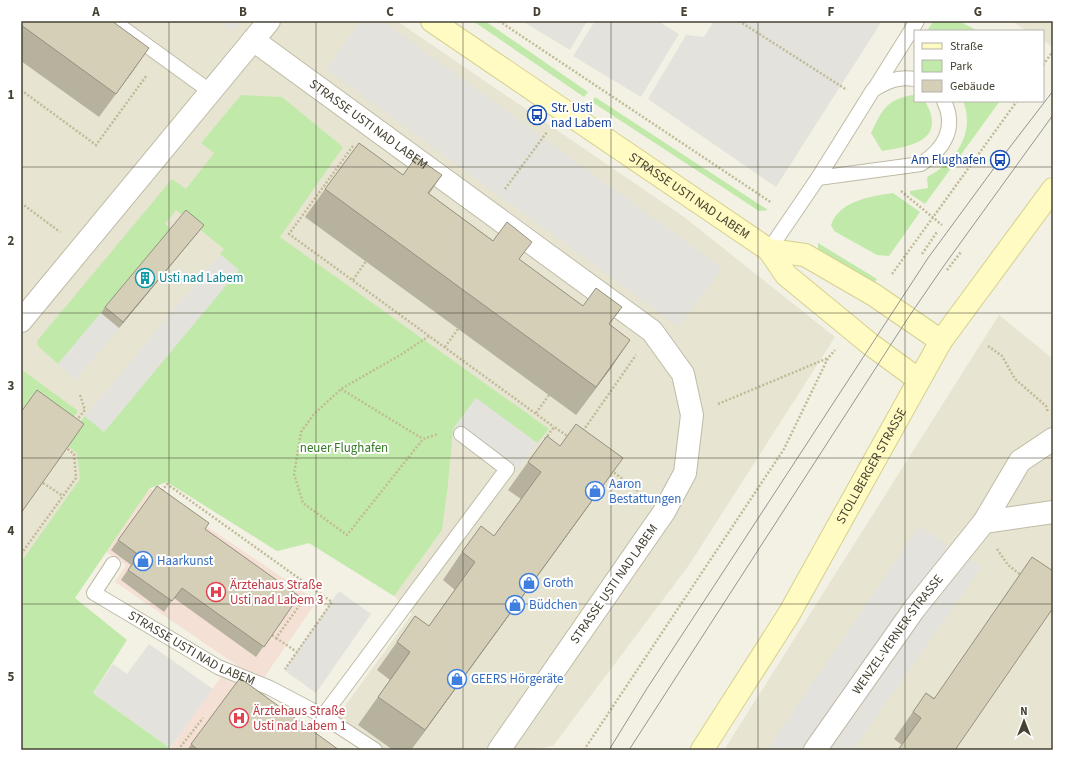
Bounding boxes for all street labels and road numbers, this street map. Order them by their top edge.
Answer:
street label: STRASSE USTI NAD LABEM [306,75,431,174]
street label: STRASSE USTI NAD LABEM [625,148,753,243]
street label: STOLLBERGER STRASSE [832,405,911,527]
street label: STRASSE USTI NAD LABEM [566,520,662,648]
street label: WENZEL-VERNER-STRASSE [848,571,948,698]
street label: STRASSE USTI NAD LABEM [125,606,258,690]

